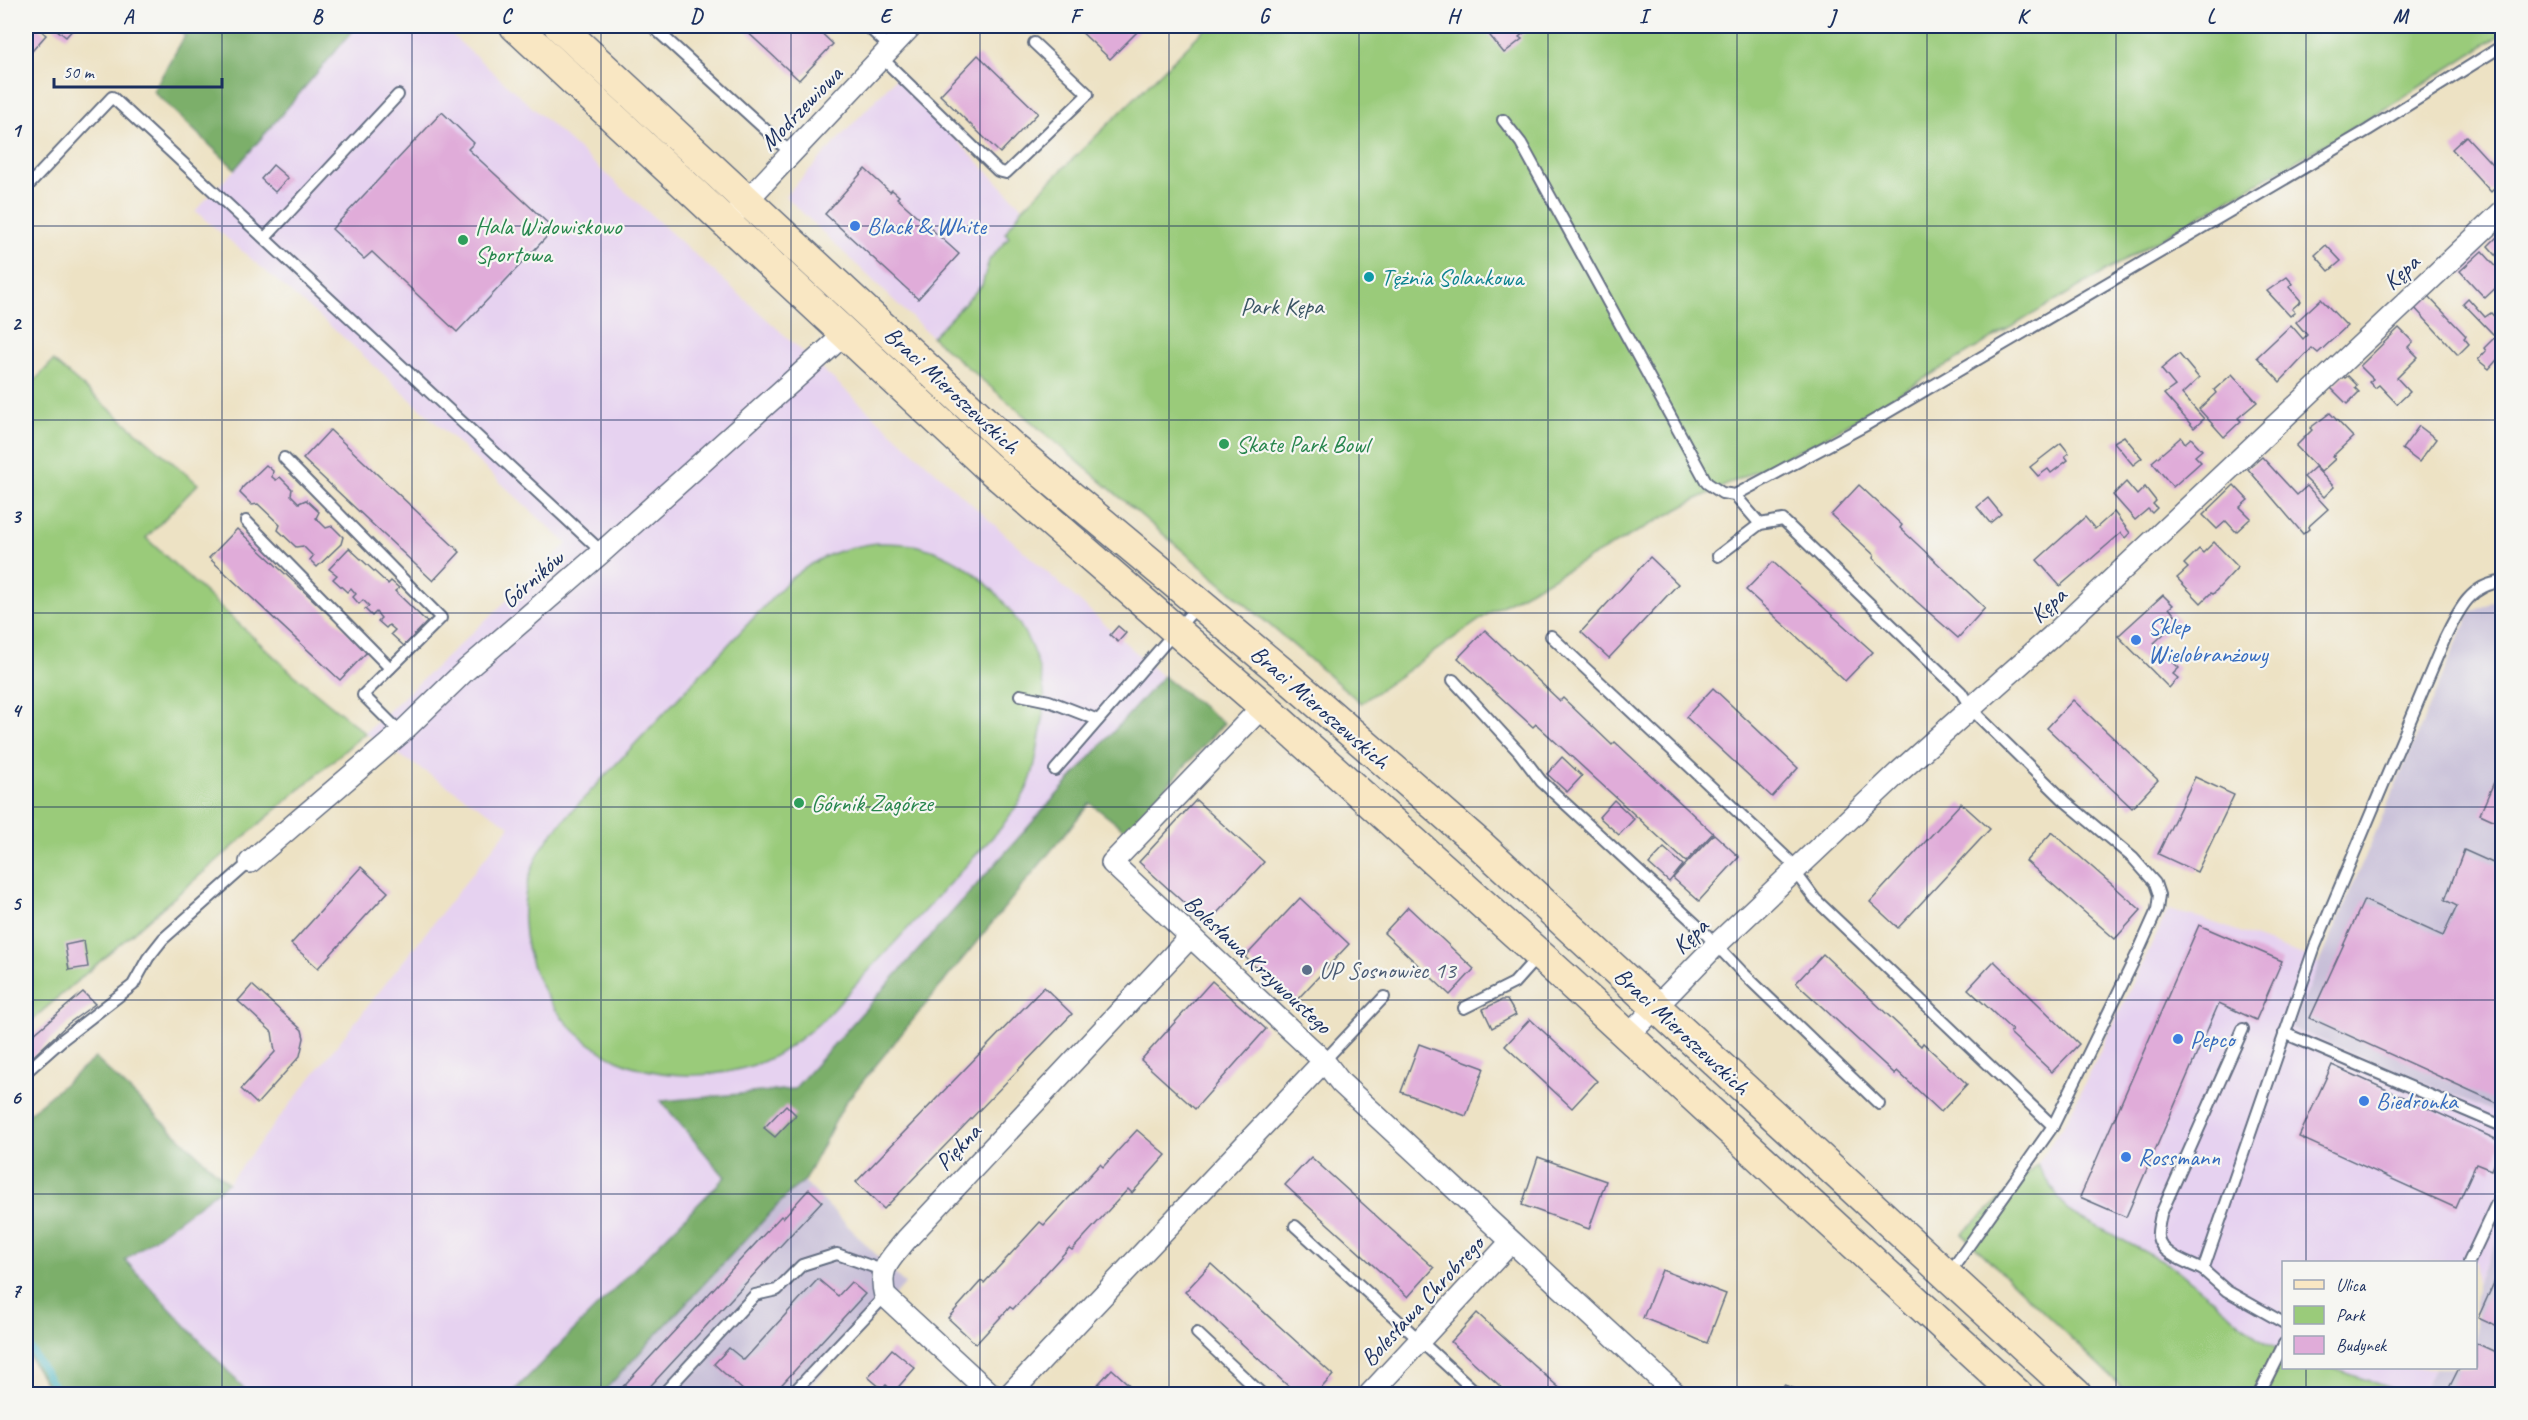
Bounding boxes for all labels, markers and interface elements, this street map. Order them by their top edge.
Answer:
text: A [123,4,135,29]
text: B [312,4,324,29]
text: C [501,4,513,29]
text: D [690,4,704,29]
text: E [880,4,894,29]
text: F [1070,4,1084,29]
text: G [1259,4,1272,29]
text: H [1447,4,1462,29]
text: I [1639,4,1652,29]
text: J [1827,4,1839,29]
text: K [2017,4,2031,29]
text: L [2207,4,2217,29]
text: M [2393,4,2410,29]
scale bar [54,51,222,89]
street label: Modrzewiowa [753,58,850,157]
text: 50 m [63,61,96,83]
text: 1 [12,118,23,143]
place label: Hala Widowiskowo Sportowa [475,211,623,269]
place label: Black & White [867,211,988,241]
marker: Black & White [848,219,862,233]
marker: Hala Widowiskowo Sportowa [456,233,470,247]
street label: Kępa [2376,247,2427,296]
place label: Tężnia Solankowa [1381,262,1525,292]
marker: Tężnia Solankowa [1362,270,1376,284]
park label: Park Kępa [1240,291,1325,321]
text: 2 [12,311,23,336]
street label: Braci Mieroszewskich [878,320,1027,462]
place label: Skate Park Bowl [1236,429,1373,459]
marker: Skate Park Bowl [1217,437,1231,451]
text: 3 [12,504,23,529]
street label: Górników [494,542,571,615]
street label: Kępa [2023,580,2074,629]
place label: Sklep Wielobranżowy [2148,611,2269,669]
marker: Sklep Wielobranżowy [2129,633,2143,647]
street label: Braci Mieroszewskich [1244,638,1397,777]
text: 4 [12,698,24,723]
place label: Górnik Zagórze [811,788,935,818]
marker: Górnik Zagórze [792,796,806,810]
street label: Bolesława Krzywoustego [1178,888,1339,1041]
text: 5 [12,891,23,916]
street label: Kępa [1665,910,1716,961]
place label: UP Sosnowiec 13 [1319,955,1458,985]
street label: Braci Mieroszewskich [1608,961,1757,1103]
marker: UP Sosnowiec 13 [1300,963,1314,977]
place label: Pepco [2190,1024,2237,1054]
marker: Pepco [2171,1032,2185,1046]
text: 6 [11,1085,22,1110]
place label: Biedronka [2376,1086,2459,1116]
marker: Biedronka [2357,1094,2371,1108]
street label: Piękna [929,1116,988,1177]
place label: Rossmann [2138,1142,2220,1172]
marker: Rossmann [2119,1150,2133,1164]
street label: Bolesława Chrobrego [1354,1228,1492,1373]
legend [2282,1261,2477,1369]
text: Ulica [2336,1274,2367,1296]
text: 7 [12,1278,23,1303]
text: Park [2336,1304,2366,1326]
text: Budynek [2336,1334,2387,1356]

